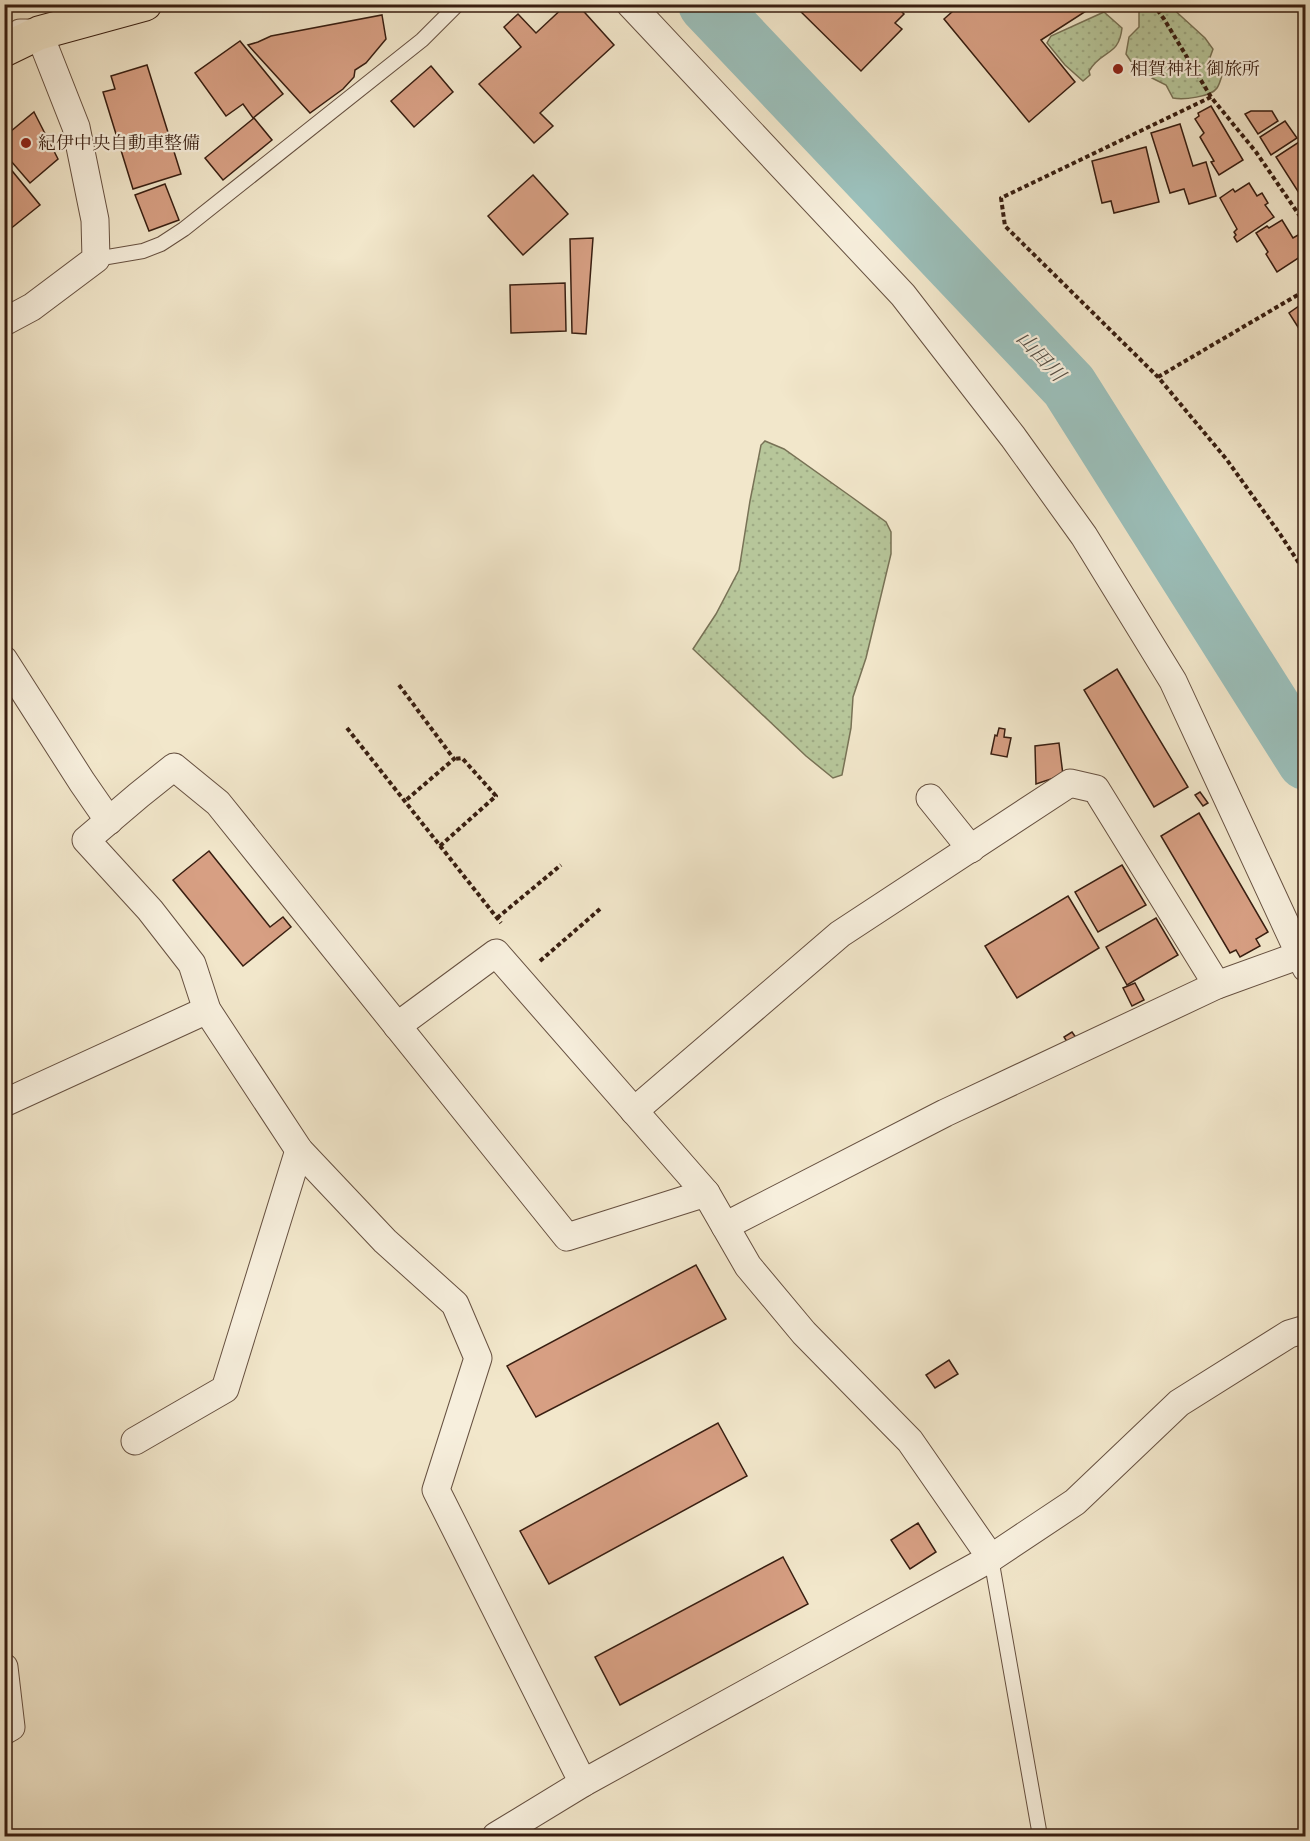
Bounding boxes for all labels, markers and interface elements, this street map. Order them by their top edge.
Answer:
place label: 相賀神社 御旅所 [1130,55,1260,82]
marker: 相賀神社 御旅所 [1111,62,1125,76]
place label: 紀伊中央自動車整備 [38,129,200,156]
marker: 紀伊中央自動車整備 [19,136,33,150]
water label: 山田川 [1010,324,1074,389]

